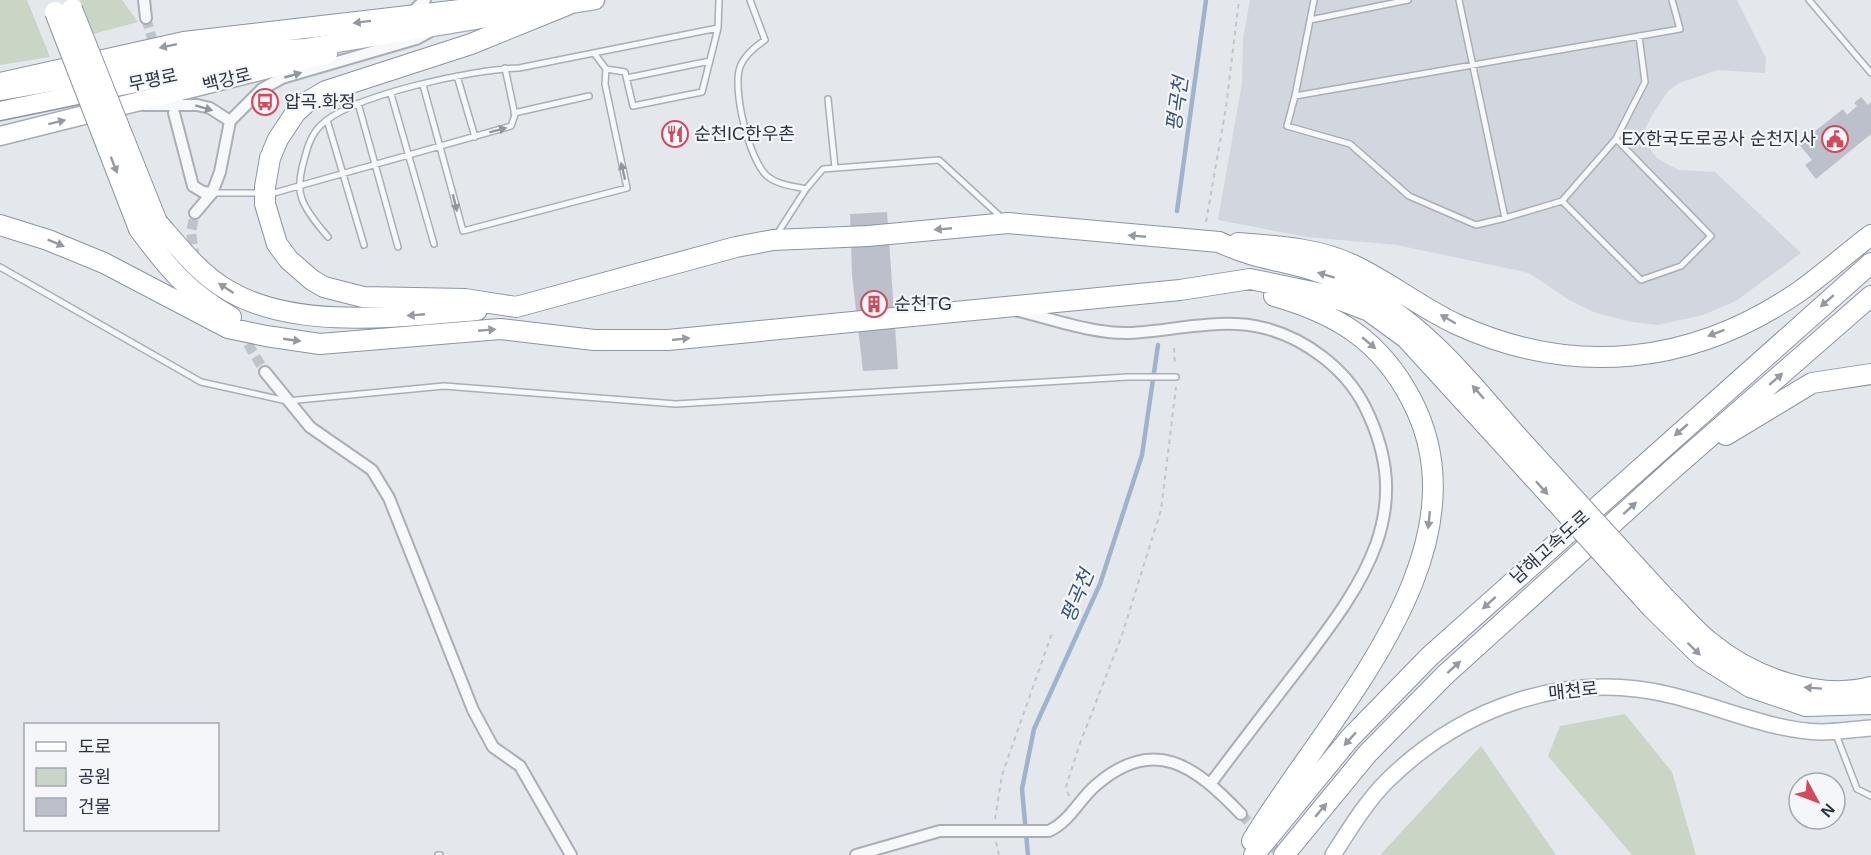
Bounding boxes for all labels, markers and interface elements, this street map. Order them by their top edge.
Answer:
one-way arrow [352,17,371,27]
one-way arrow [159,42,178,51]
street label: 백강로 [200,64,254,96]
street label: 무평로 [127,65,179,95]
one-way arrow [284,70,302,79]
water label: 평곡천 [1162,73,1192,133]
bus stop icon: 압곡.화정 [250,87,280,117]
place label: 압곡.화정 [284,92,355,112]
one-way arrow [195,104,213,113]
one-way arrow [48,117,66,127]
restaurant icon: 순천IC한우촌 [660,119,690,149]
place label: 순천IC한우촌 [694,124,795,144]
public building icon: EX한국도로공사 순천지사 [1820,124,1850,154]
one-way arrow [489,125,508,135]
place label: EX한국도로공사 순천지사 [1621,129,1816,149]
one-way arrow [110,156,119,174]
one-way arrow [618,162,627,181]
one-way arrow [451,193,461,212]
one-way arrow [933,224,952,234]
one-way arrow [1127,231,1146,241]
one-way arrow [47,238,65,248]
one-way arrow [1317,270,1335,279]
one-way arrow [218,283,234,294]
building icon: 순천TG [859,289,889,319]
place label: 순천TG [894,294,952,314]
one-way arrow [1820,294,1835,307]
one-way arrow [406,310,425,320]
one-way arrow [1439,314,1456,324]
one-way arrow [477,325,496,335]
one-way arrow [1707,329,1725,339]
one-way arrow [671,334,690,344]
one-way arrow [283,335,302,344]
one-way arrow [1361,336,1376,349]
one-way arrow [1768,373,1783,386]
one-way arrow [1472,385,1485,400]
one-way arrow [1674,423,1689,436]
one-way arrow [1535,480,1549,495]
one-way arrow [1622,501,1637,515]
street label: 남해고속도로 [1506,506,1594,588]
one-way arrow [1424,510,1434,529]
water label: 평곡천 [1056,564,1099,626]
one-way arrow [1481,596,1496,610]
one-way arrow [1687,642,1701,656]
one-way arrow [1446,661,1461,674]
street label: 매천로 [1547,678,1599,704]
one-way arrow [1804,683,1823,693]
legend [24,723,219,831]
one-way arrow [1344,731,1357,746]
text: 도로 [78,737,111,757]
text: 공원 [78,767,111,787]
north arrow [1787,771,1847,831]
text: 건물 [78,797,111,817]
text: N [1818,801,1838,820]
one-way arrow [1314,803,1327,818]

